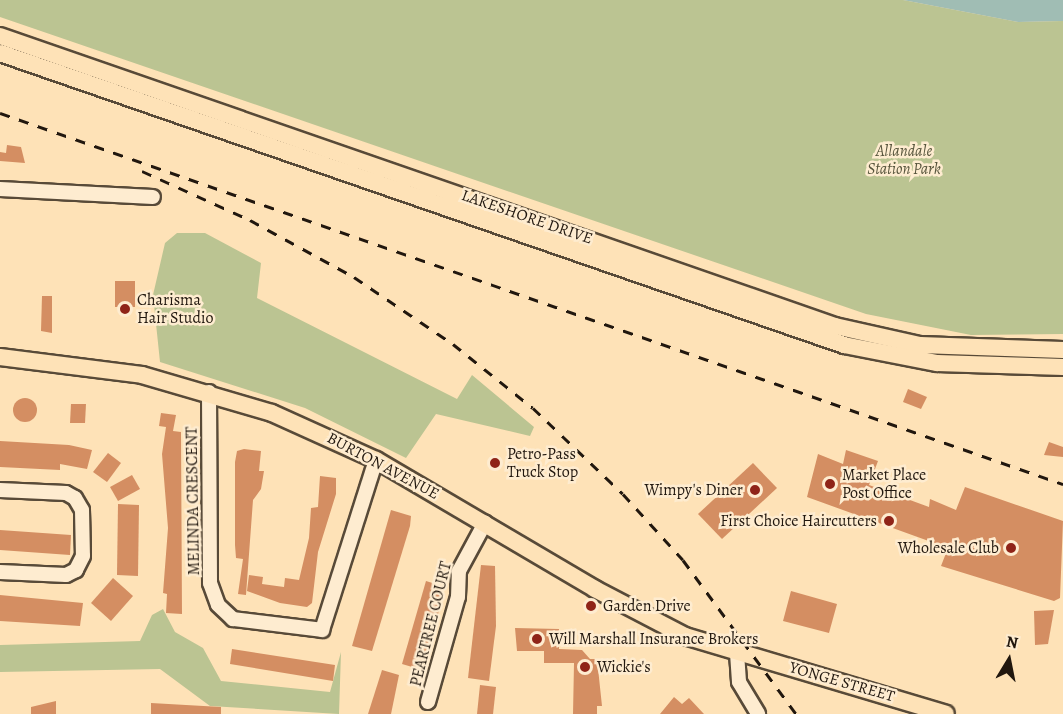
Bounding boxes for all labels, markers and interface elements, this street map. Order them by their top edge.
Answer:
park label: Allandale Station Park [867,141,941,179]
street label: LAKESHORE DRIVE [459,186,595,248]
place label: Charisma Hair Studio [137,290,213,328]
marker: Charisma Hair Studio [118,302,132,316]
street label: MELINDA CRESCENT [182,426,204,576]
street label: BURTON AVENUE [324,428,442,504]
place label: Petro-Pass Truck Stop [507,444,578,482]
marker: Petro-Pass Truck Stop [488,456,502,470]
place label: Market Place Post Office [842,465,926,503]
marker: Market Place Post Office [823,477,837,491]
place label: Wimpy's Diner [644,480,743,500]
marker: Wimpy's Diner [748,483,762,497]
place label: First Choice Haircutters [720,511,877,531]
marker: First Choice Haircutters [882,514,896,528]
place label: Wholesale Club [898,538,999,558]
marker: Wholesale Club [1004,541,1018,555]
street label: PEARTREE COURT [406,559,456,689]
place label: Garden Drive [603,596,691,616]
marker: Garden Drive [584,599,598,613]
place label: Will Marshall Insurance Brokers [549,629,758,649]
north arrow [979,630,1039,690]
text: N [1004,630,1020,654]
marker: Will Marshall Insurance Brokers [530,632,544,646]
place label: Wickie's [597,657,651,677]
street label: YONGE STREET [787,658,897,706]
marker: Wickie's [578,660,592,674]

